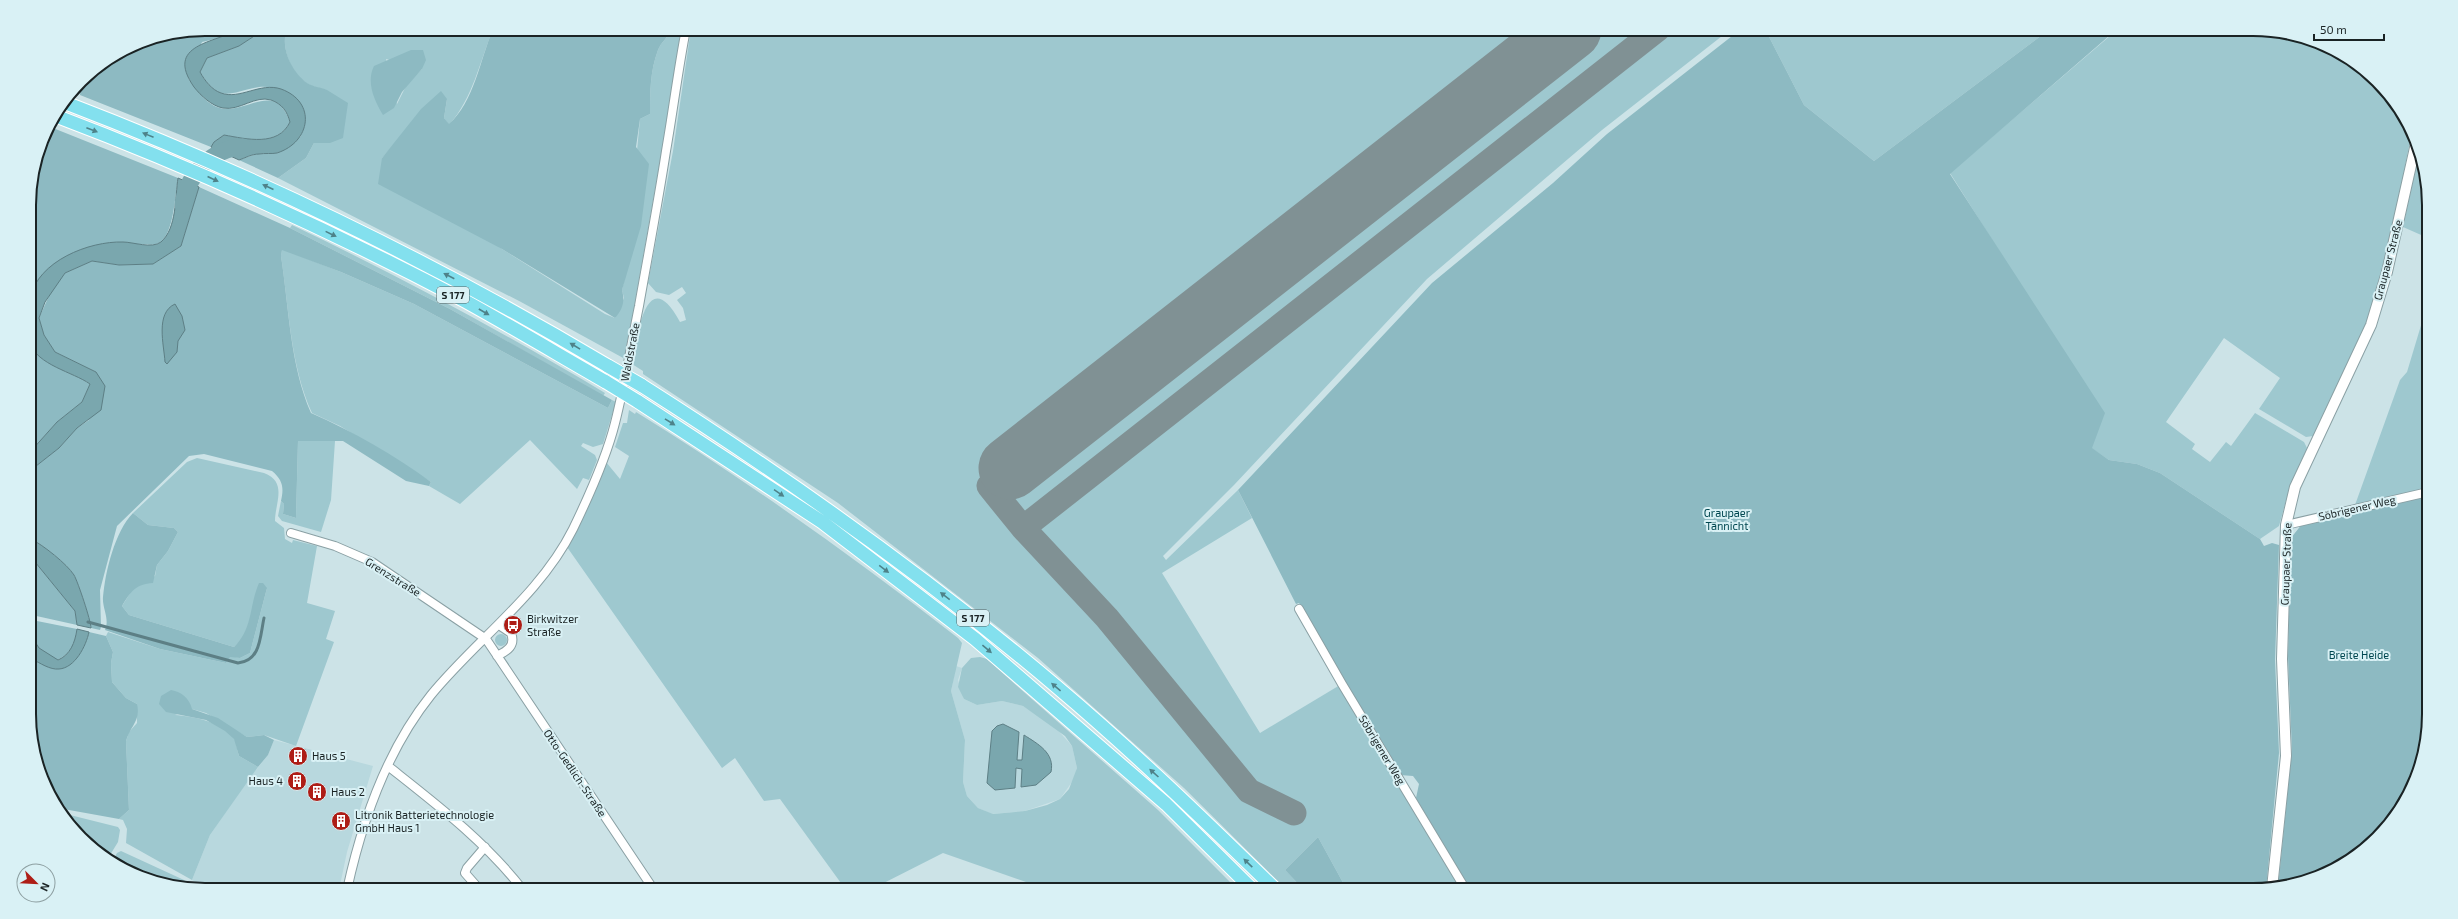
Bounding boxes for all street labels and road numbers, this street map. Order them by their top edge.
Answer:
street label: Graupaer Straße [2371,218,2405,301]
road number: S 177 [437,287,469,303]
street label: Waldstraße [617,321,642,382]
street label: Söbrigener Weg [2317,492,2397,523]
street label: Graupaer Straße [2278,522,2293,606]
street label: Grenzstraße [363,554,423,599]
road number: S 177 [957,610,989,626]
street label: Söbrigener Weg [1357,713,1408,787]
street label: Otto-Gedlich-Straße [541,727,610,819]

